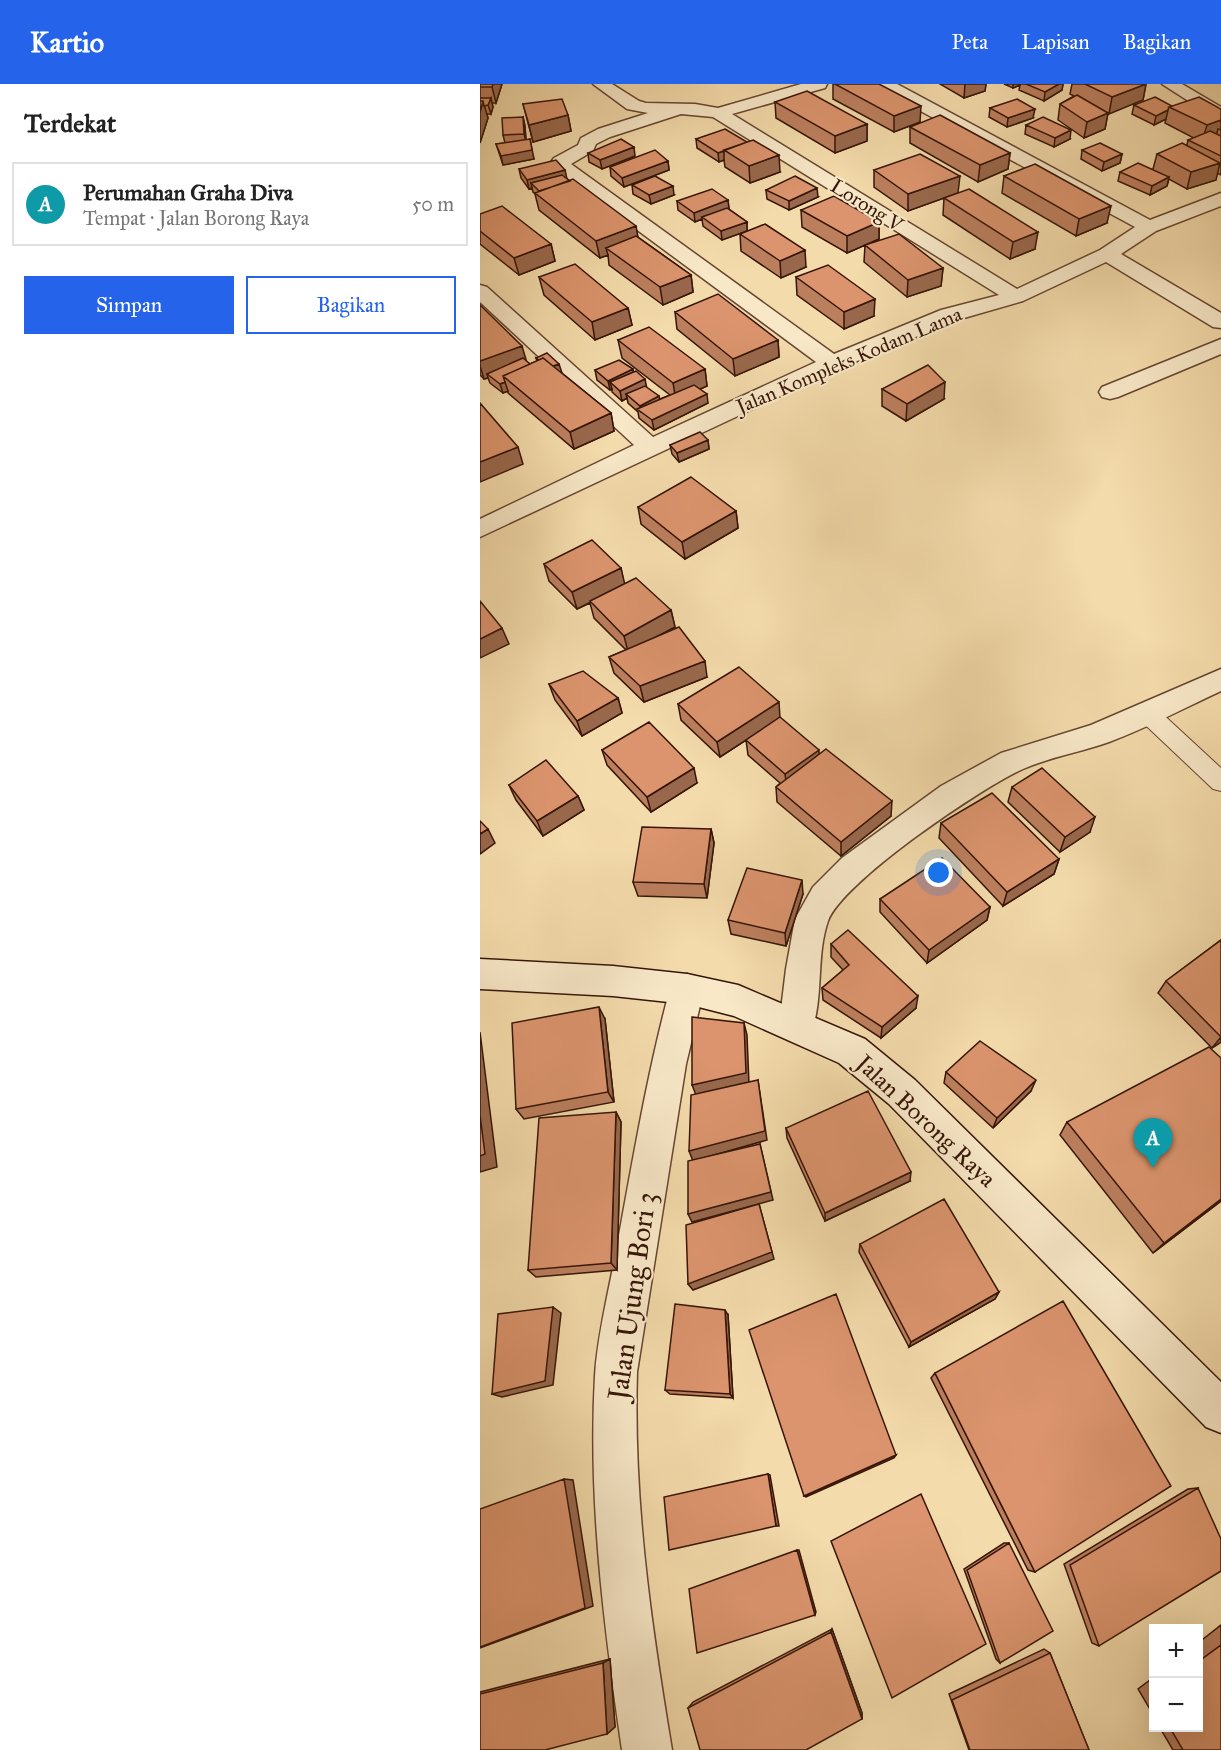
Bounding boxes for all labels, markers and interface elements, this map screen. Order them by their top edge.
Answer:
text: Kartio [30,25,104,60]
text: Peta [952,29,988,55]
text: Lapisan [1021,29,1090,55]
text: Bagikan [1123,29,1191,55]
text: Terdekat [24,107,116,139]
street label: Lorong V [826,173,909,238]
text: Perumahan Graha Diva [83,179,293,206]
text: A [39,192,52,216]
text: 50 m [412,192,454,216]
text: Tempat · Jalan Borong Raya [83,206,309,230]
button: Simpan [24,276,234,334]
button: Bagikan [246,276,456,334]
street label: Jalan Kompleks Kodam Lama [731,301,966,420]
your location [924,858,953,887]
street label: Jalan Borong Raya [848,1046,1003,1194]
pin: A [1134,1118,1172,1168]
street label: Jalan Ujung Bori 3 [600,1190,664,1405]
map controls [1149,1624,1203,1732]
button: + [1149,1624,1203,1678]
button: − [1149,1678,1203,1732]

